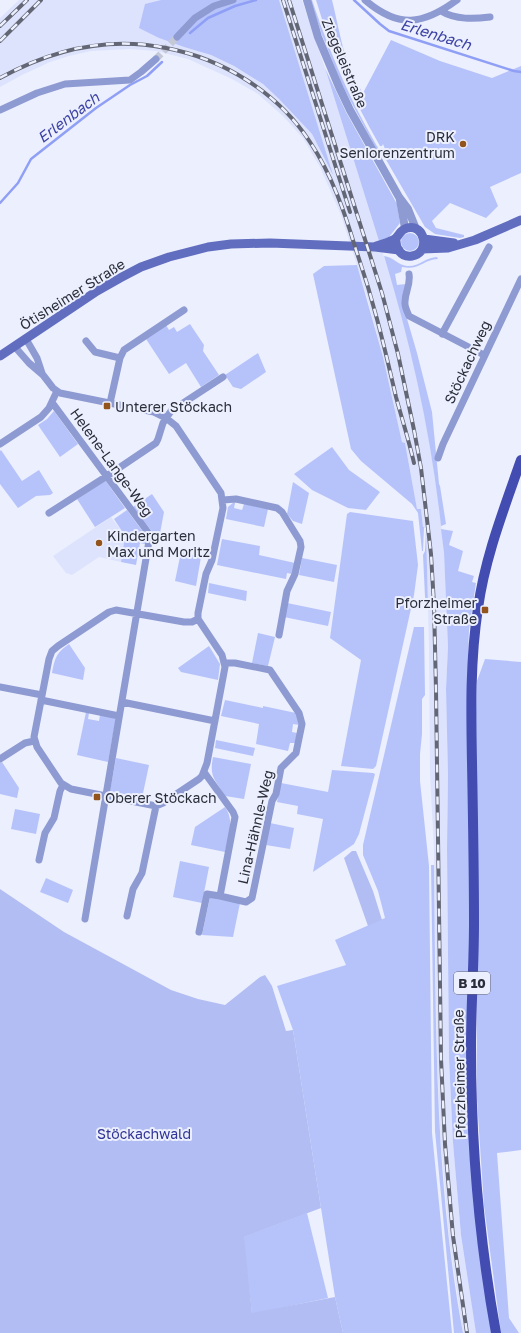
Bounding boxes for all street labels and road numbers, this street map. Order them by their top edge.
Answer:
street label: Ziegeleistraße [318,16,372,110]
street label: Ötisheimer Straße [16,255,128,333]
street label: Stöckachweg [440,318,494,406]
street label: Helene-Lange-Weg [67,405,157,519]
street label: Lina-Hähnle-Weg [234,768,276,886]
road number: B 10 [454,972,490,994]
street label: Pforzheimer Straße [449,1009,469,1139]

